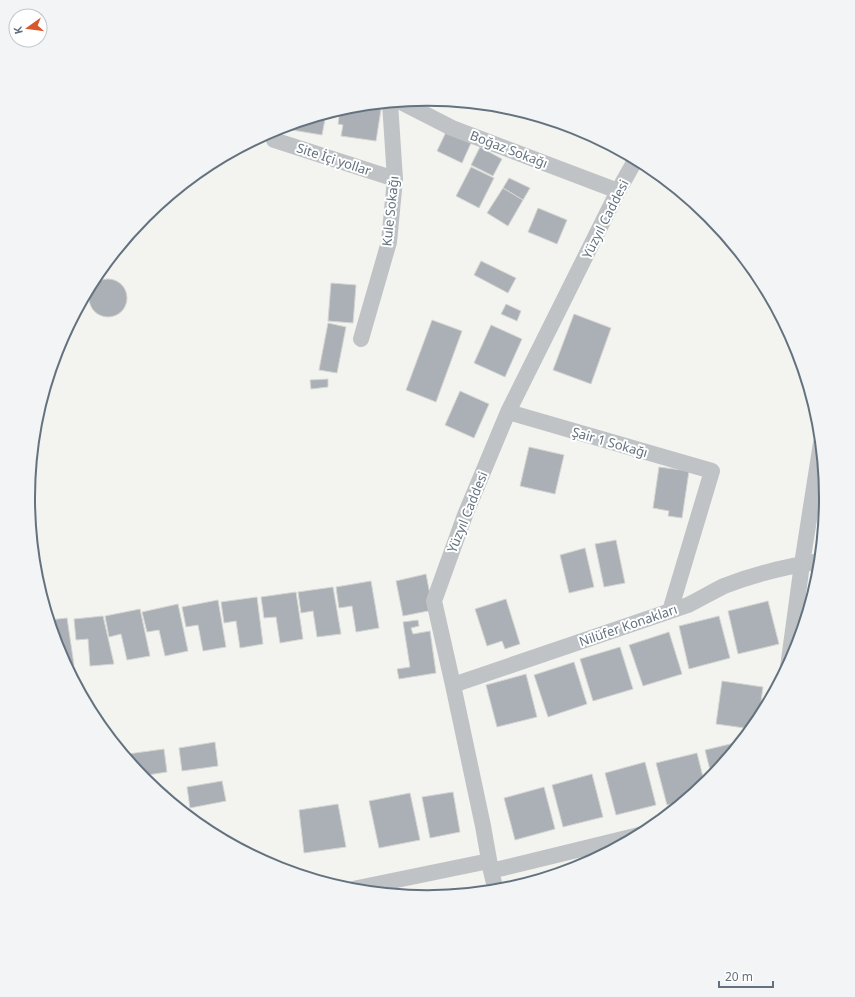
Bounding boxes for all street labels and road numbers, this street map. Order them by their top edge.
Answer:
street label: Boğaz Sokağı [468,126,550,172]
street label: Site İçi yollar [295,139,374,180]
street label: Kule Sokağı [377,175,403,247]
street label: Yüzyıl Caddesi [577,176,633,262]
street label: Şair 1 Sokağı [570,423,650,461]
street label: Yüzyıl Caddesi [443,469,491,555]
street label: Nilüfer Konakları [577,600,679,650]

